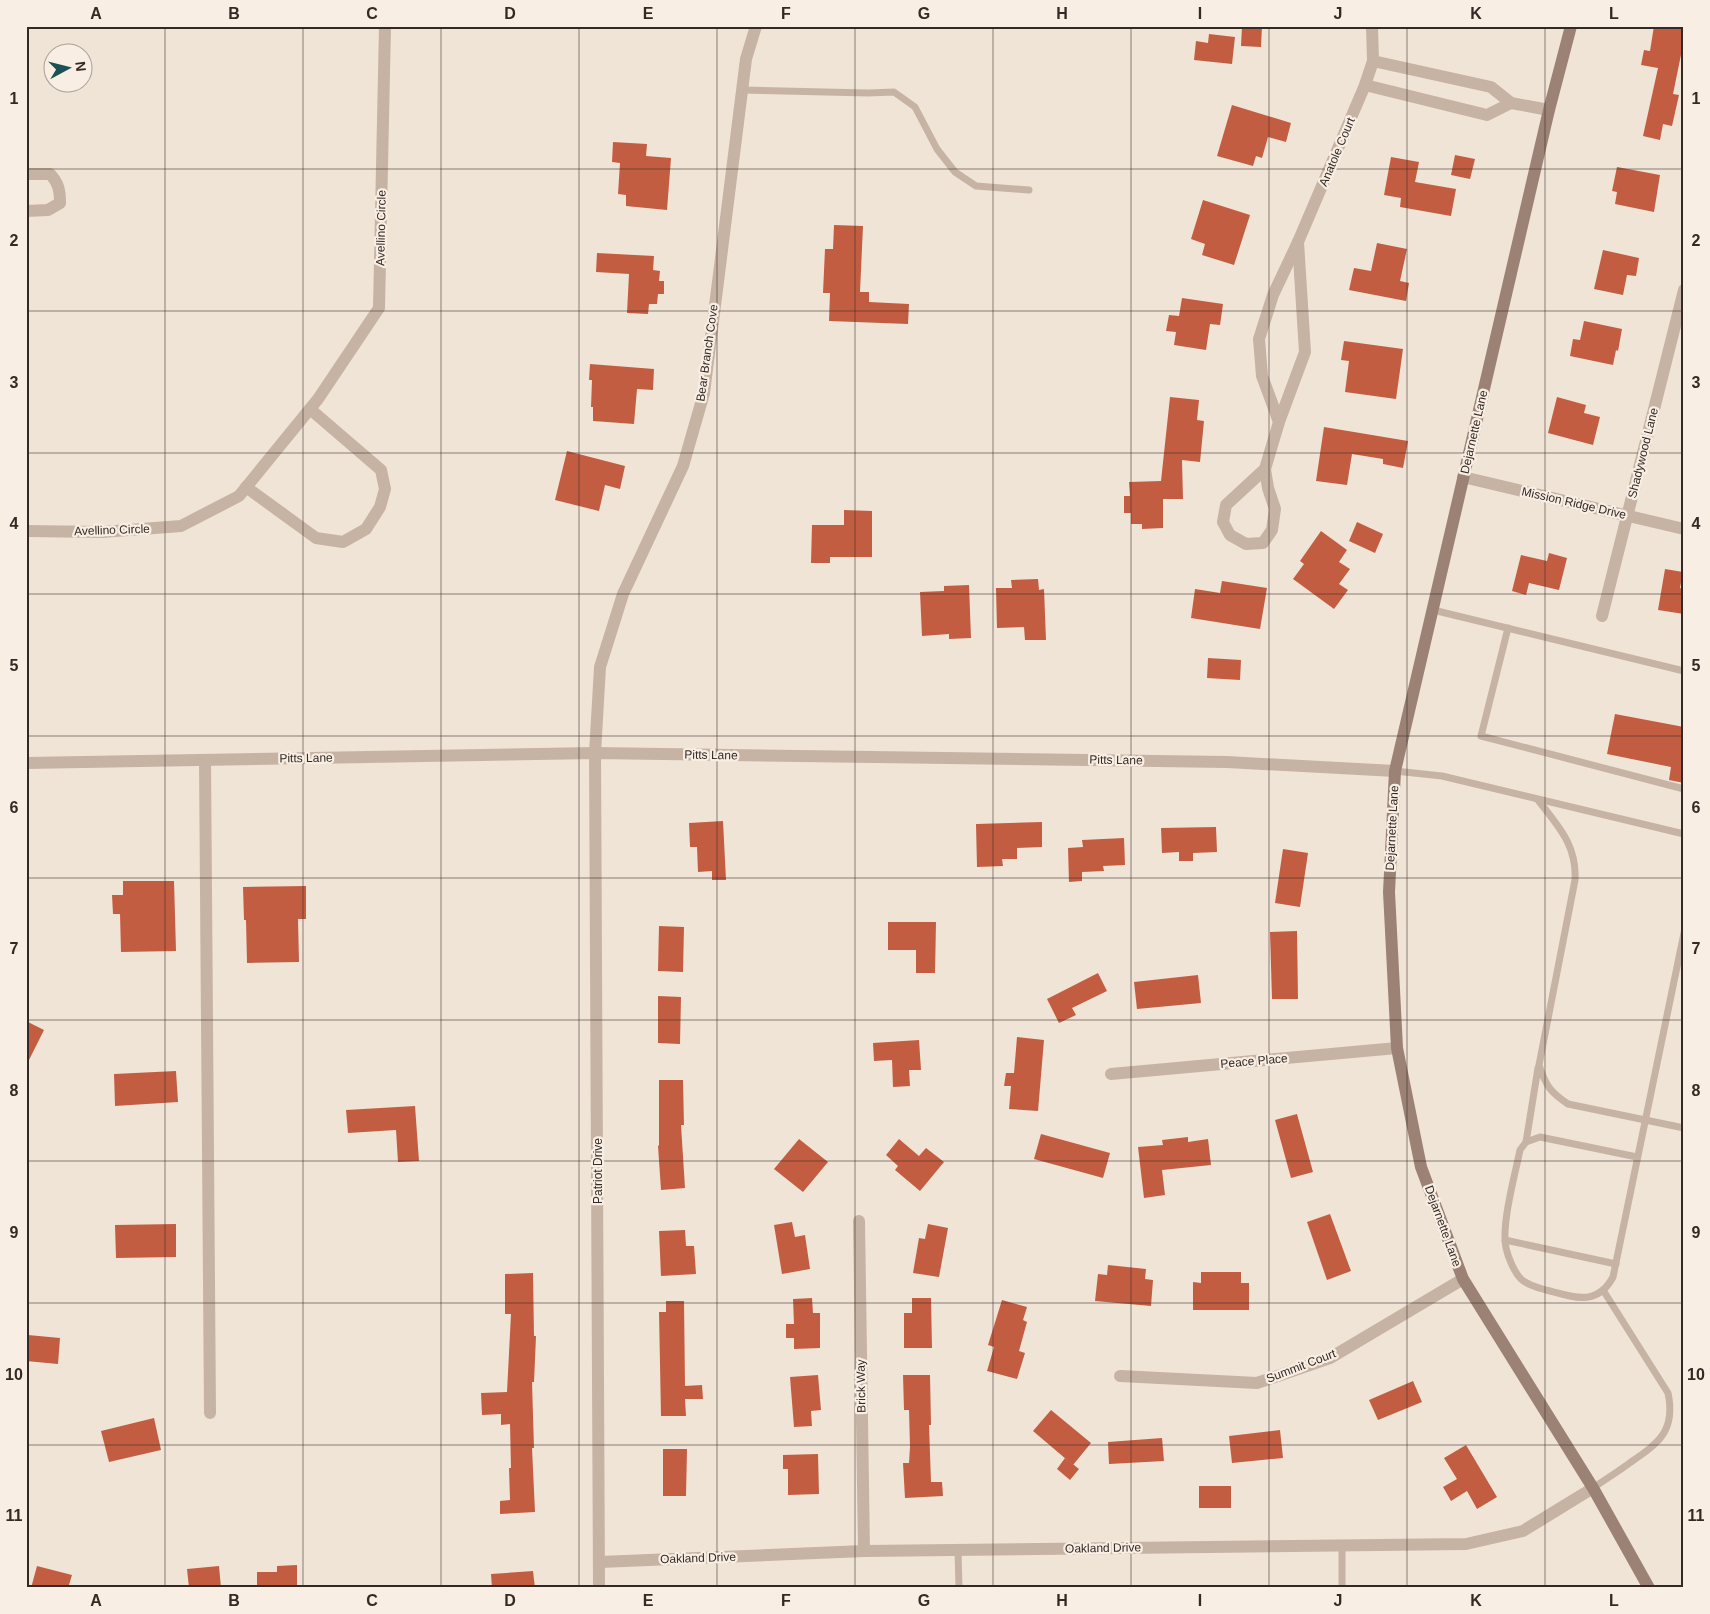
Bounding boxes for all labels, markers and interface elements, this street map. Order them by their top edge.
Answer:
text: A [90,5,102,22]
text: B [228,5,240,22]
text: C [366,5,378,22]
text: D [504,5,516,22]
text: E [643,5,654,22]
text: F [781,5,791,22]
text: G [918,5,930,22]
text: H [1056,5,1068,22]
text: I [1198,5,1202,22]
text: J [1334,5,1342,22]
text: K [1470,5,1482,22]
text: L [1609,5,1619,22]
north arrow [42,42,92,92]
text: N [72,60,89,72]
text: 1 [10,90,19,107]
text: 1 [1692,90,1701,107]
street label: Anatole Court [1316,115,1358,189]
street label: Avellino Circle [373,190,389,266]
text: 2 [10,232,19,249]
text: 2 [1692,232,1701,249]
street label: Bear Branch Cove [693,303,721,403]
text: 3 [10,374,19,391]
text: 3 [1692,374,1701,391]
street label: Dejarnette Lane [1458,389,1490,475]
street label: Shadywood Lane [1625,406,1661,500]
street label: Mission Ridge Drive [1520,484,1628,522]
text: 4 [10,515,19,532]
text: 4 [1692,515,1701,532]
street label: Avellino Circle [74,522,150,538]
text: 5 [10,657,19,674]
text: 5 [1692,657,1701,674]
street label: Pitts Lane [684,748,738,762]
street label: Pitts Lane [279,751,333,765]
street label: Pitts Lane [1089,753,1143,767]
street label: Dejarnette Lane [1383,785,1401,871]
text: 6 [10,799,19,816]
text: 6 [1692,799,1701,816]
text: 7 [10,940,19,957]
text: 7 [1692,940,1701,957]
street label: Peace Place [1220,1051,1288,1071]
text: 8 [10,1082,19,1099]
text: 8 [1692,1082,1701,1099]
street label: Patriot Drive [591,1138,605,1204]
street label: Dejarnette Lane [1422,1183,1464,1269]
text: 9 [10,1224,19,1241]
text: 9 [1692,1224,1701,1241]
street label: Summit Court [1264,1346,1338,1386]
street label: Brick Way [854,1359,868,1413]
text: 10 [5,1366,23,1383]
text: 10 [1687,1366,1705,1383]
text: 11 [6,1507,23,1524]
text: 11 [1688,1507,1705,1524]
street label: Oakland Drive [1065,1540,1141,1556]
street label: Oakland Drive [660,1550,737,1566]
text: A [90,1592,102,1609]
text: B [228,1592,240,1609]
text: C [366,1592,378,1609]
text: D [504,1592,516,1609]
text: E [643,1592,654,1609]
text: F [781,1592,791,1609]
text: G [918,1592,930,1609]
text: H [1056,1592,1068,1609]
text: I [1198,1592,1202,1609]
text: J [1334,1592,1342,1609]
text: K [1470,1592,1482,1609]
text: L [1609,1592,1619,1609]

